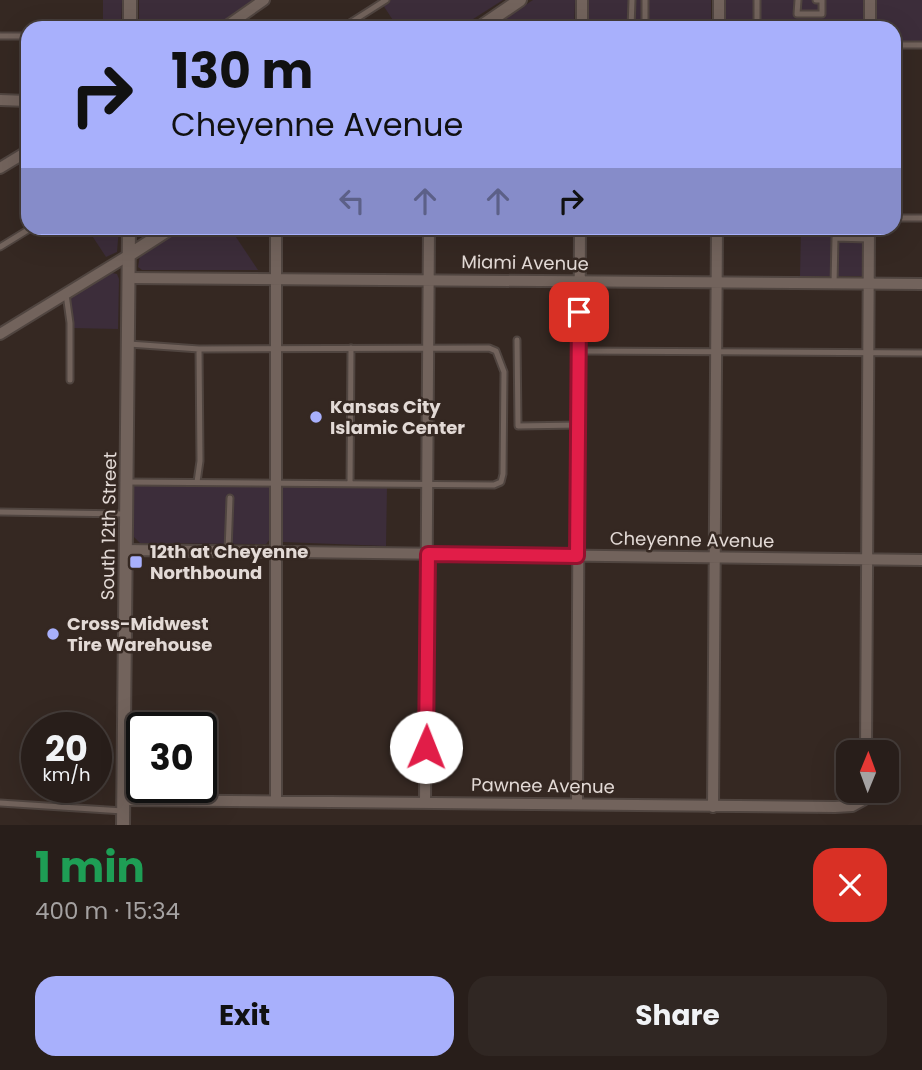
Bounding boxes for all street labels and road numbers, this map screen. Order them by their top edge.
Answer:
street label: Miami Avenue [461,249,589,276]
street label: South 12th Street [95,452,122,600]
street label: Cheyenne Avenue [610,526,774,553]
street label: Pawnee Avenue [471,772,615,799]

